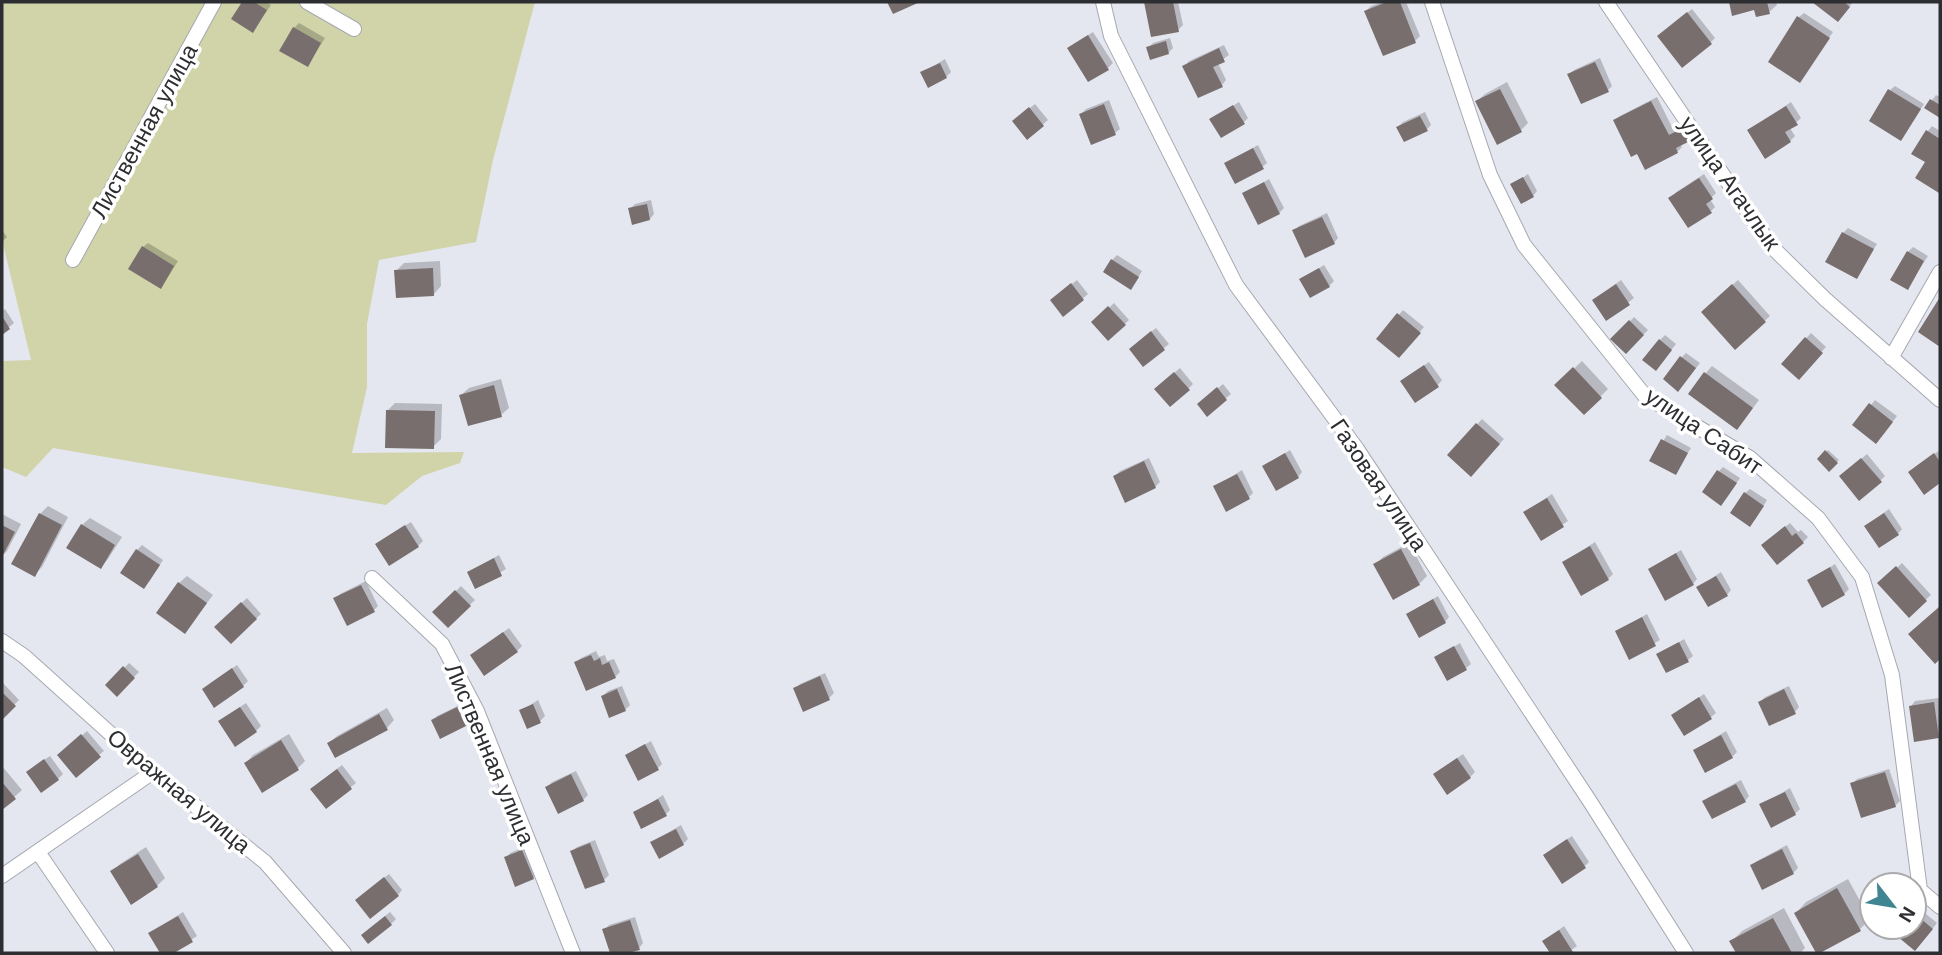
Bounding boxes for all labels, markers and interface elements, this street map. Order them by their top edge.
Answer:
street label: Лиственная улица [85,39,203,223]
street label: улица Агачлык [1674,111,1786,256]
street label: улица Сабит [1640,382,1768,480]
street label: Газовая улица [1325,414,1433,556]
street label: Лиственная улица [440,659,540,849]
street label: Овражная улица [102,724,256,859]
north arrow [1858,871,1928,941]
text: N [1895,903,1920,926]

